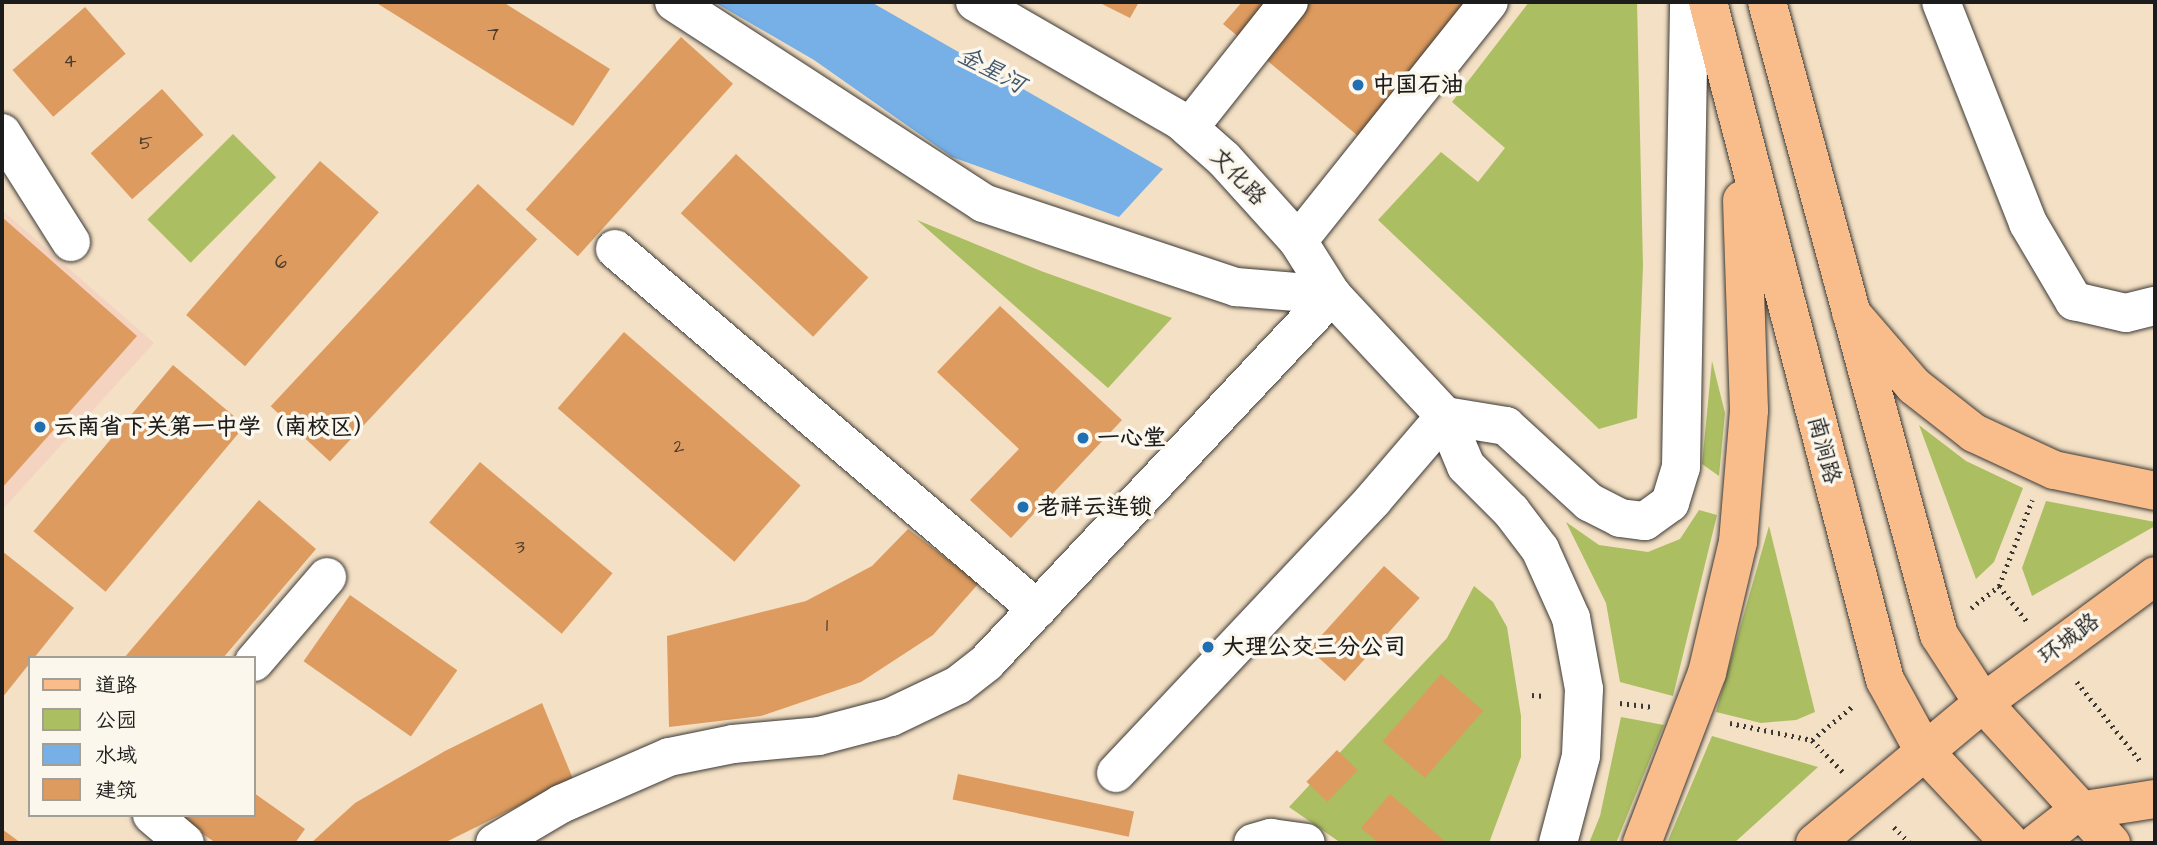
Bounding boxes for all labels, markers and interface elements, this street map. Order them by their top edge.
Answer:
house number: 7 [487,24,499,46]
water label: 金星河 [952,41,1030,101]
house number: 4 [64,51,76,73]
place label: 中国石油 [1372,71,1464,99]
marker: 中国石油 [1350,77,1366,93]
house number: 5 [139,133,153,155]
street label: 文化路 [1204,143,1272,211]
house number: 6 [275,252,287,274]
place label: 云南省下关第一中学（南校区） [54,413,376,441]
street label: 南涧路 [1802,413,1846,487]
marker: 云南省下关第一中学（南校区） [32,419,48,435]
place label: 一心堂 [1097,424,1166,452]
marker: 一心堂 [1075,430,1091,446]
house number: 2 [674,436,684,458]
place label: 老祥云连锁 [1037,493,1152,521]
marker: 老祥云连锁 [1015,499,1031,515]
house number: 3 [515,537,525,559]
street label: 环城路 [2033,607,2105,671]
house number: 1 [826,615,828,637]
place label: 大理公交三分公司 [1222,633,1406,661]
marker: 大理公交三分公司 [1200,639,1216,655]
legend [28,656,256,817]
text: 道路 [95,671,137,700]
text: 公园 [95,706,137,735]
text: 水域 [95,741,137,770]
text: 建筑 [95,776,137,805]

